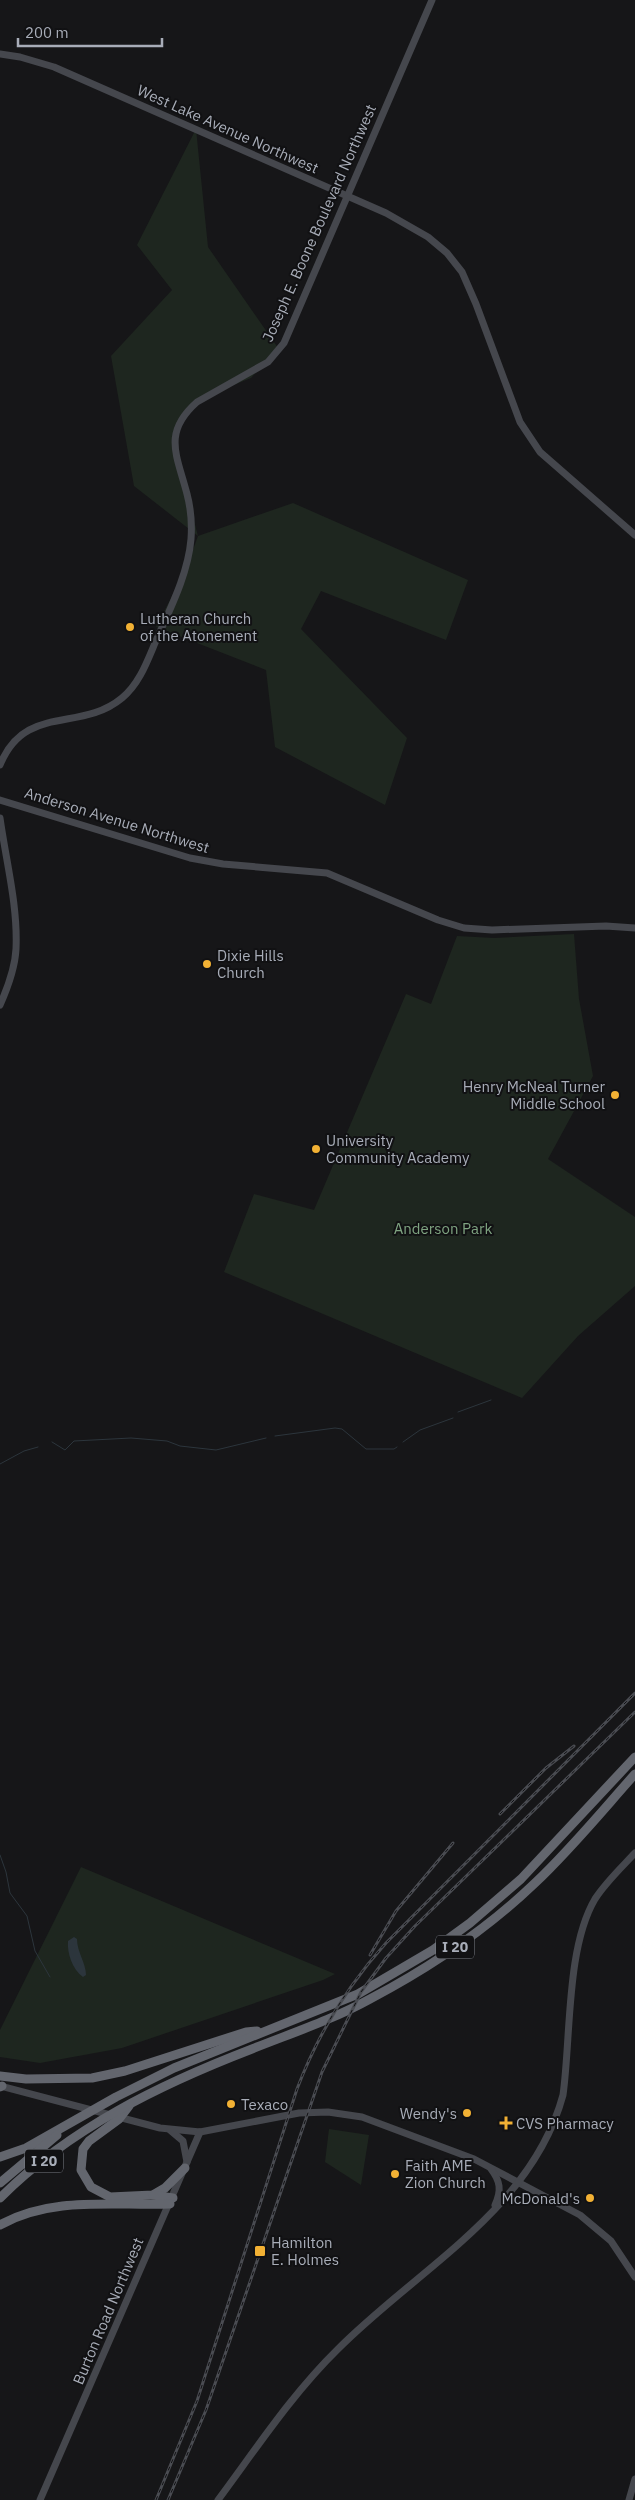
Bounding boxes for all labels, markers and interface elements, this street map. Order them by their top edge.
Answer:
scale bar [18,15,161,47]
text: 200 m [25,23,69,42]
street label: West Lake Avenue Northwest [134,80,322,178]
street label: Joseph E. Boone Boulevard Northwest [258,101,380,345]
place label: Lutheran Church of the Atonement [140,609,257,645]
marker: Lutheran Church of the Atonement [124,621,136,633]
street label: Anderson Avenue Northwest [22,783,212,857]
place label: Dixie Hills Church [217,946,284,982]
marker: Dixie Hills Church [201,958,213,970]
place label: Henry McNeal Turner Middle School [463,1077,605,1113]
marker: Henry McNeal Turner Middle School [609,1089,621,1101]
place label: University Community Academy [326,1131,470,1167]
marker: University Community Academy [310,1143,322,1155]
park label: Anderson Park [394,1219,492,1238]
road number: I 20 [436,1935,474,1958]
place label: Texaco [241,2095,288,2114]
marker: Texaco [225,2098,237,2110]
place label: Wendy's [400,2104,457,2123]
marker: Wendy's [461,2107,473,2119]
place label: CVS Pharmacy [516,2114,614,2133]
marker: CVS Pharmacy [500,2117,512,2129]
road number: I 20 [25,2150,63,2172]
place label: Faith AME Zion Church [405,2156,486,2192]
marker: Faith AME Zion Church [389,2168,401,2180]
place label: McDonald's [502,2189,580,2208]
marker: McDonald's [584,2192,596,2204]
place label: Hamilton E. Holmes [271,2233,339,2269]
street label: Burton Road Northwest [68,2235,148,2387]
marker: Hamilton E. Holmes [253,2244,267,2258]

